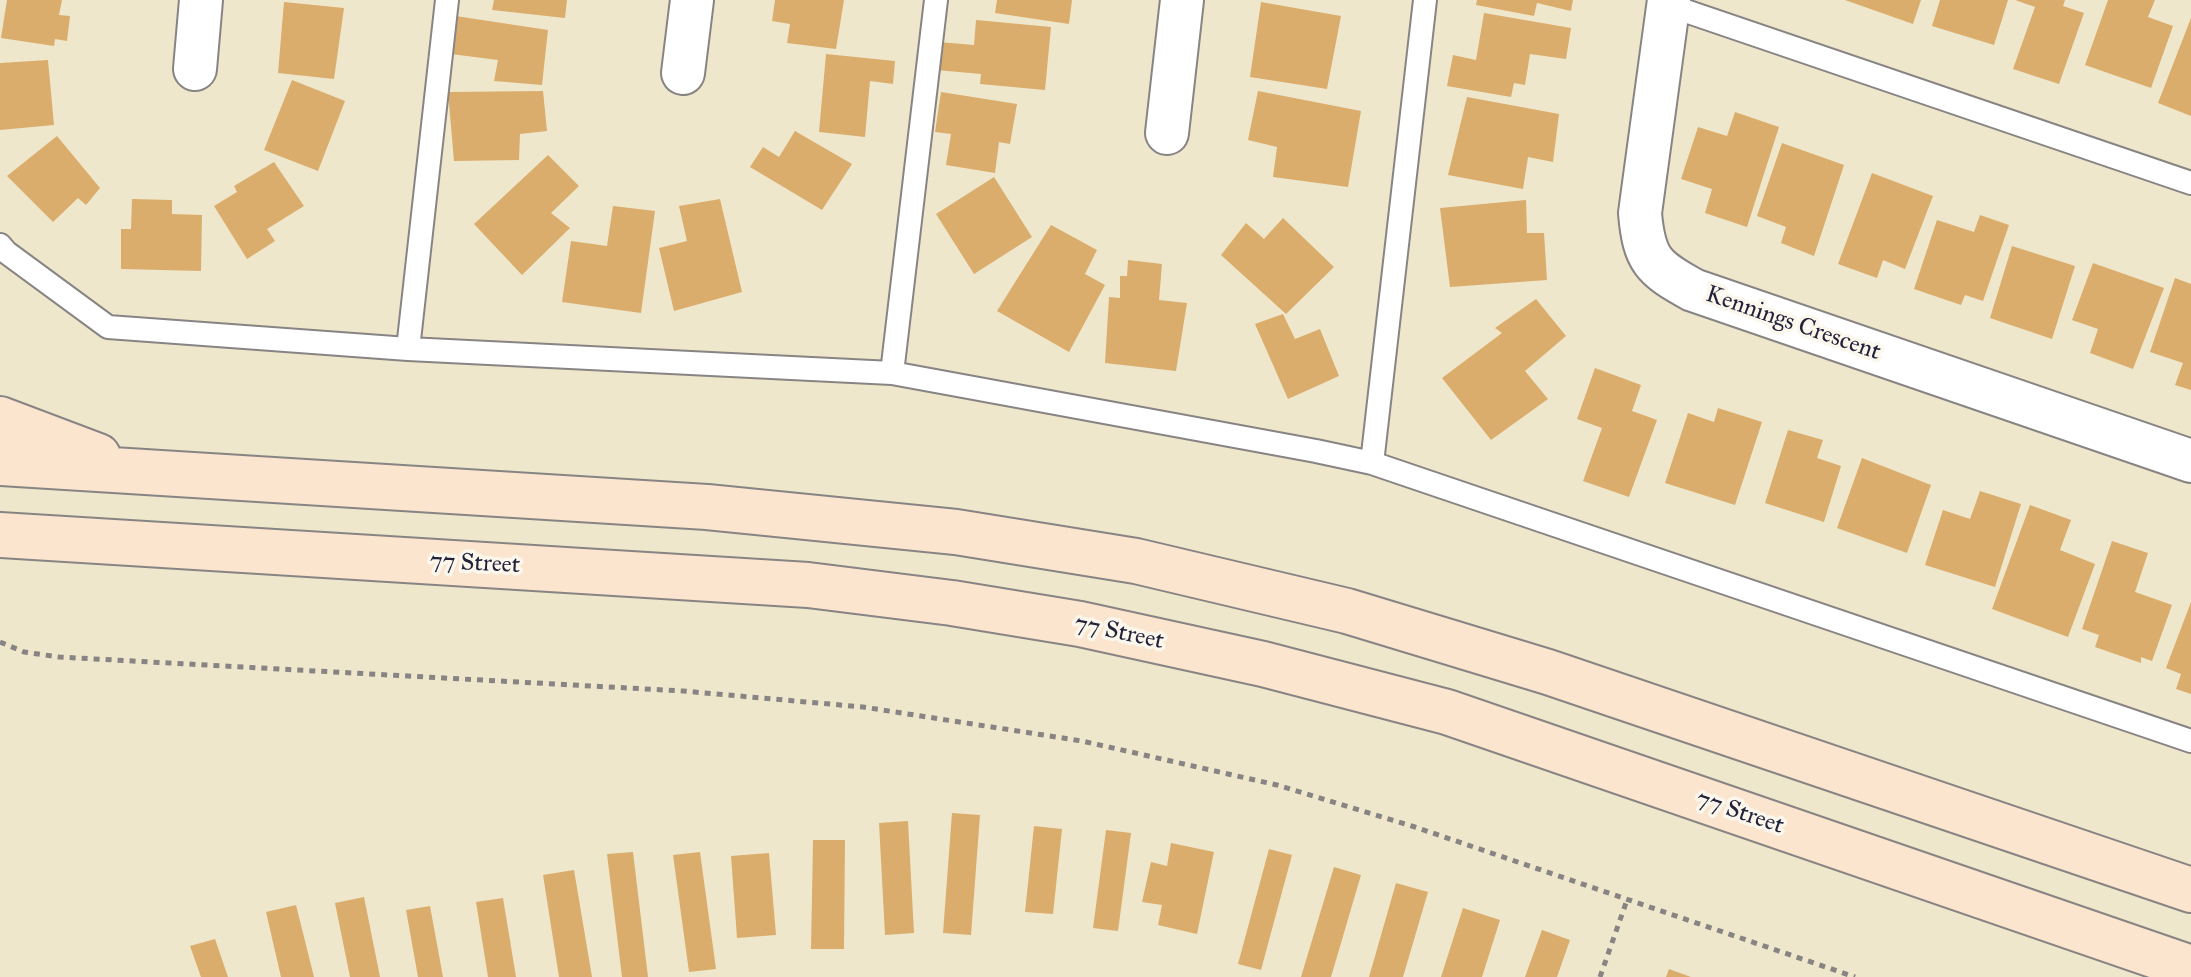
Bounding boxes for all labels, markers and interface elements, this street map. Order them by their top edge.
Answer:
street label: Kennings Crescent [1702,281,1884,367]
street label: 77 Street [429,547,521,581]
street label: 77 Street [1072,610,1166,656]
street label: 77 Street [1693,785,1787,841]

